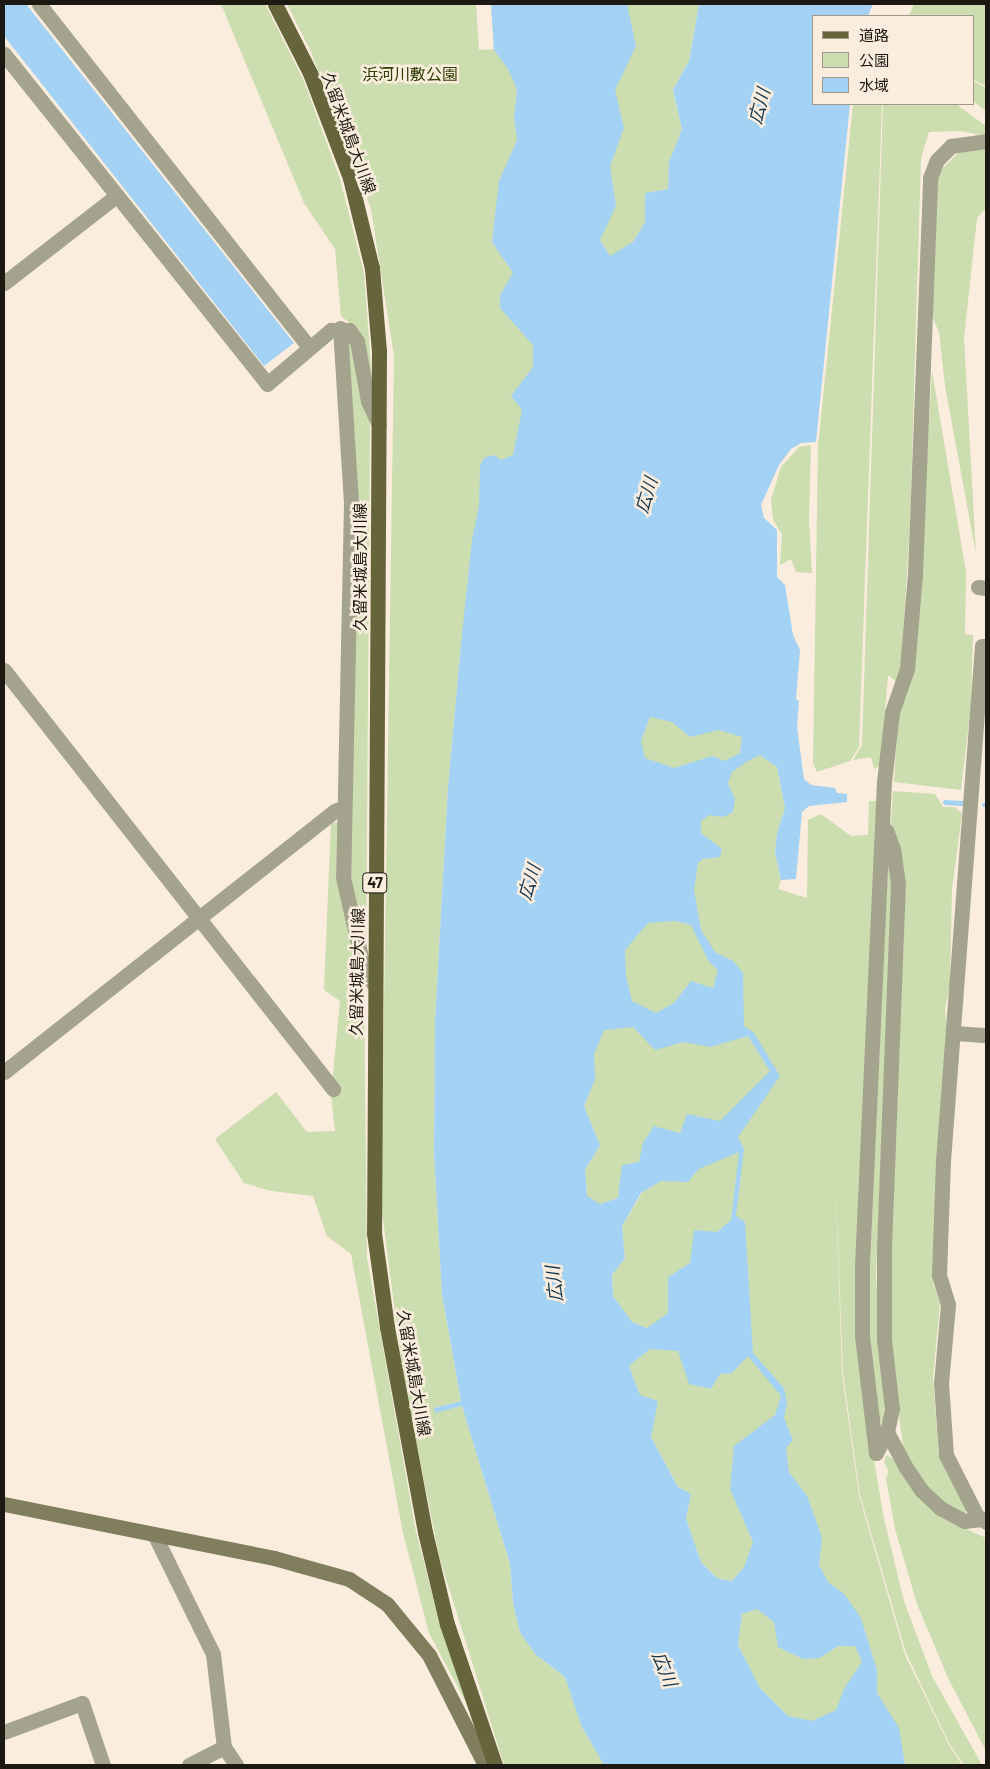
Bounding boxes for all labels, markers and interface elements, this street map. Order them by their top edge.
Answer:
legend [812,15,975,105]
text: 道路 [859,26,889,44]
text: 公園 [859,51,889,69]
park label: 浜河川敷公園 [362,64,458,84]
street label: 久留米城島大川線 [318,70,380,196]
text: 水域 [859,76,889,94]
water label: 広川 [744,86,774,126]
water label: 広川 [630,475,662,515]
street label: 久留米城島大川線 [350,503,370,631]
water label: 広川 [513,862,545,902]
road number: 47 [361,870,389,896]
street label: 久留米城島大川線 [346,908,368,1036]
water label: 広川 [541,1265,567,1303]
street label: 久留米城島大川線 [393,1308,435,1438]
water label: 広川 [648,1648,682,1690]

